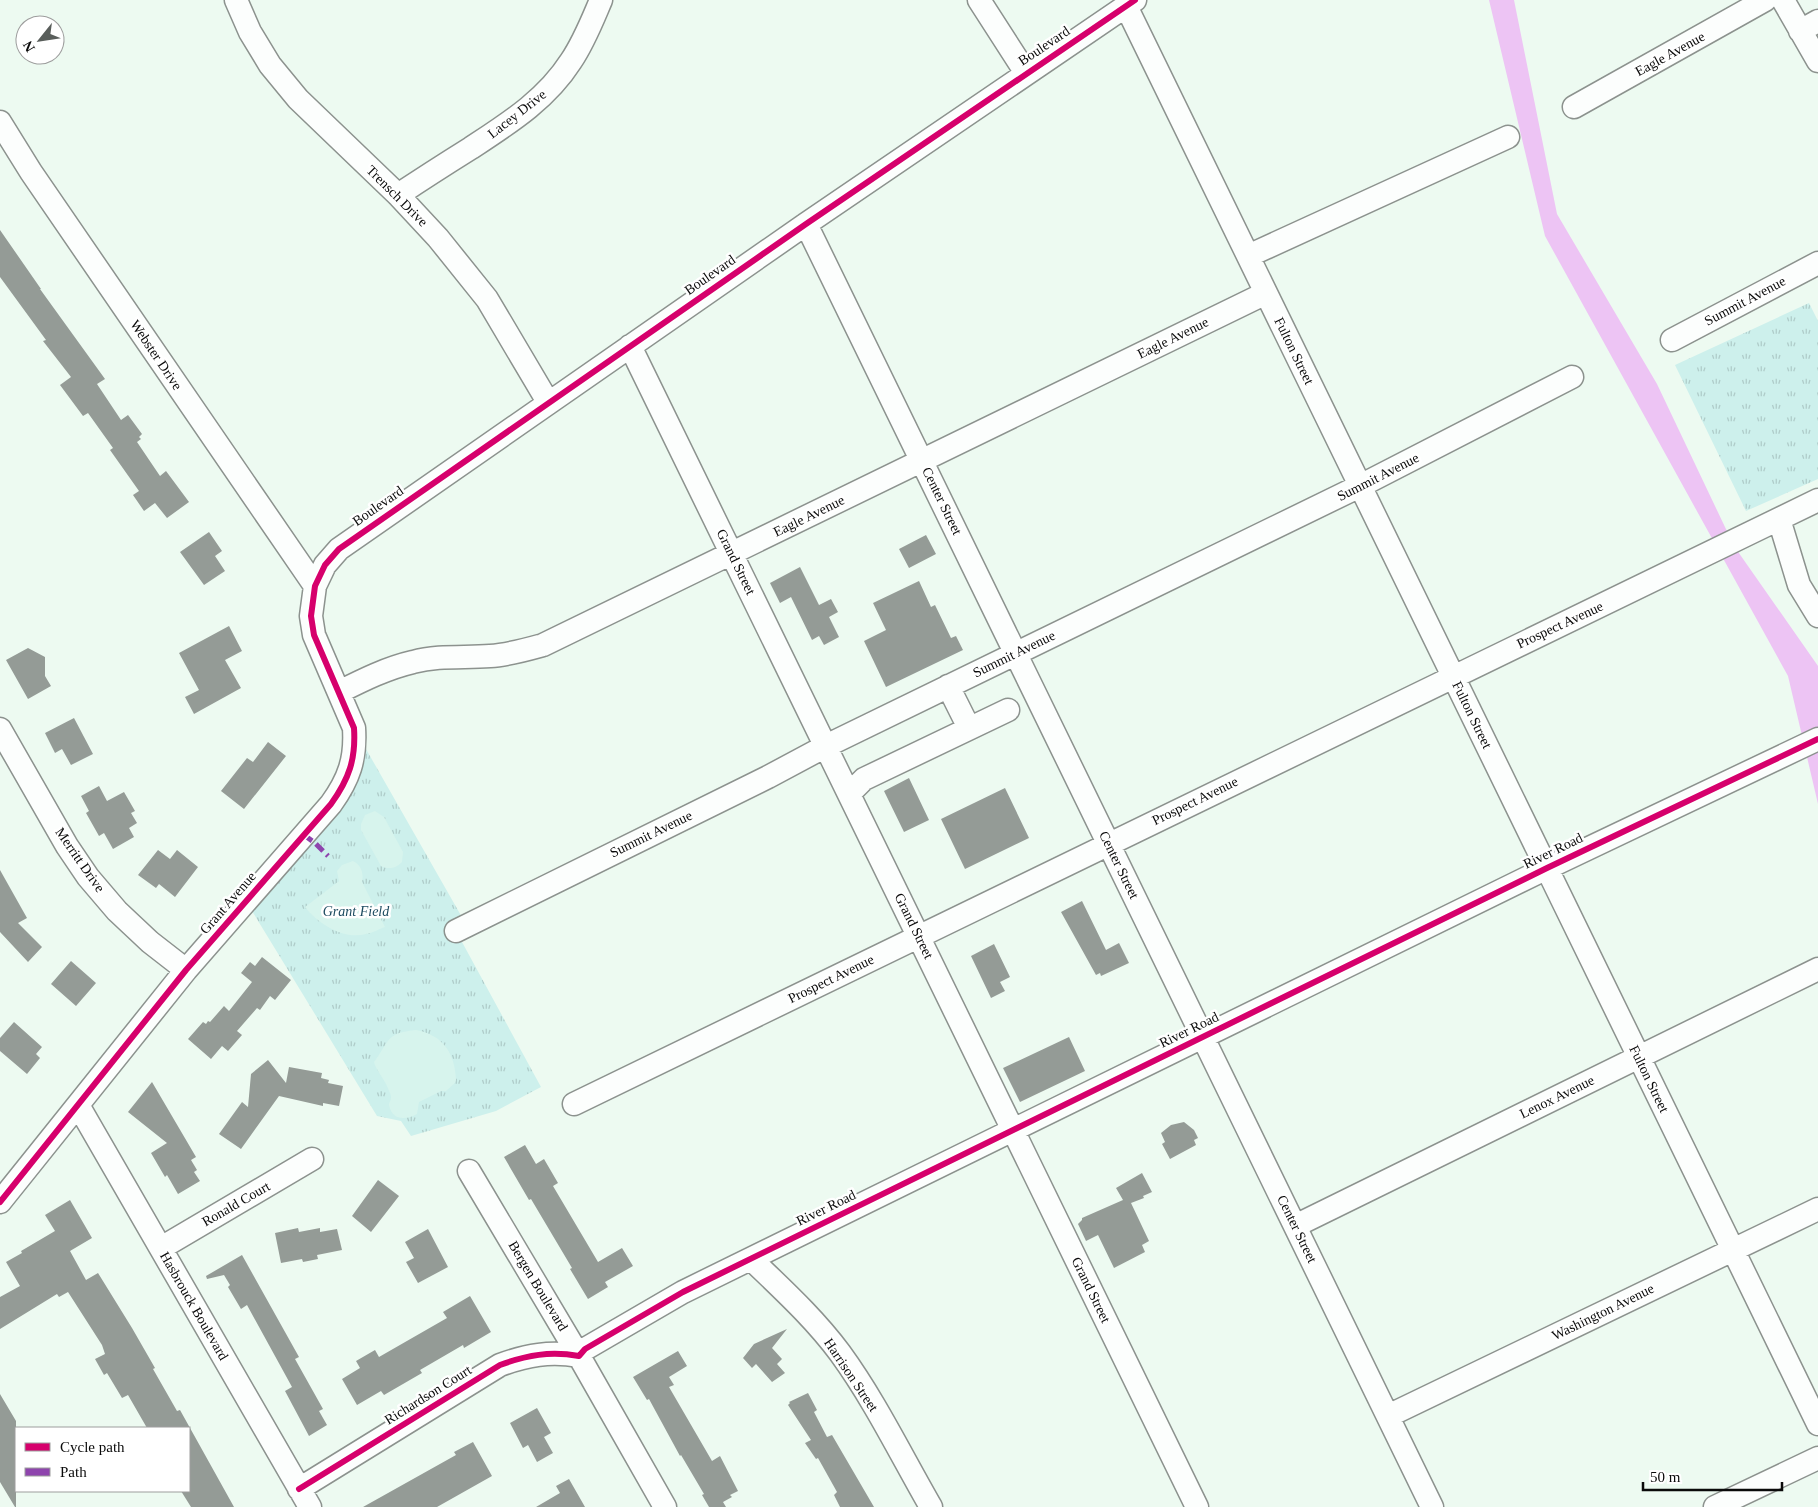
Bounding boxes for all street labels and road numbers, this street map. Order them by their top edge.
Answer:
street label: Boulevard [1016,23,1072,69]
street label: Eagle Avenue [1633,29,1707,79]
street label: Lacey Drive [485,87,549,141]
street label: Trensch Drive [363,162,431,230]
street label: Boulevard [682,252,738,298]
street label: Summit Avenue [1702,273,1788,329]
street label: Eagle Avenue [1135,314,1211,362]
street label: Fulton Street [1271,315,1317,387]
street label: Webster Drive [127,317,185,393]
street label: Summit Avenue [1335,450,1421,504]
street label: Center Street [919,465,965,537]
street label: Boulevard [350,483,406,529]
street label: Eagle Avenue [771,492,847,540]
street label: Grand Street [714,527,758,597]
street label: Prospect Avenue [1514,598,1606,652]
street label: Summit Avenue [970,628,1058,680]
street label: Fulton Street [1449,679,1495,751]
street label: Prospect Avenue [1150,774,1240,828]
street label: Summit Avenue [607,808,695,860]
street label: Merritt Drive [52,825,108,895]
street label: Center Street [1096,829,1142,901]
street label: River Road [1521,830,1585,872]
street label: Grant Avenue [197,869,259,937]
street label: Grand Street [892,891,936,961]
street label: Prospect Avenue [786,952,876,1006]
street label: River Road [1157,1009,1221,1051]
street label: Fulton Street [1626,1043,1672,1115]
street label: Lenox Avenue [1517,1073,1597,1121]
street label: Ronald Court [199,1178,273,1229]
street label: River Road [794,1187,858,1229]
street label: Center Street [1274,1193,1320,1265]
street label: Bergen Boulevard [505,1238,571,1334]
street label: Hasbrouck Boulevard [157,1249,231,1363]
street label: Grand Street [1069,1255,1113,1325]
street label: Washington Avenue [1549,1281,1657,1343]
street label: Harrison Street [821,1336,881,1415]
street label: Richardson Court [382,1362,474,1428]

